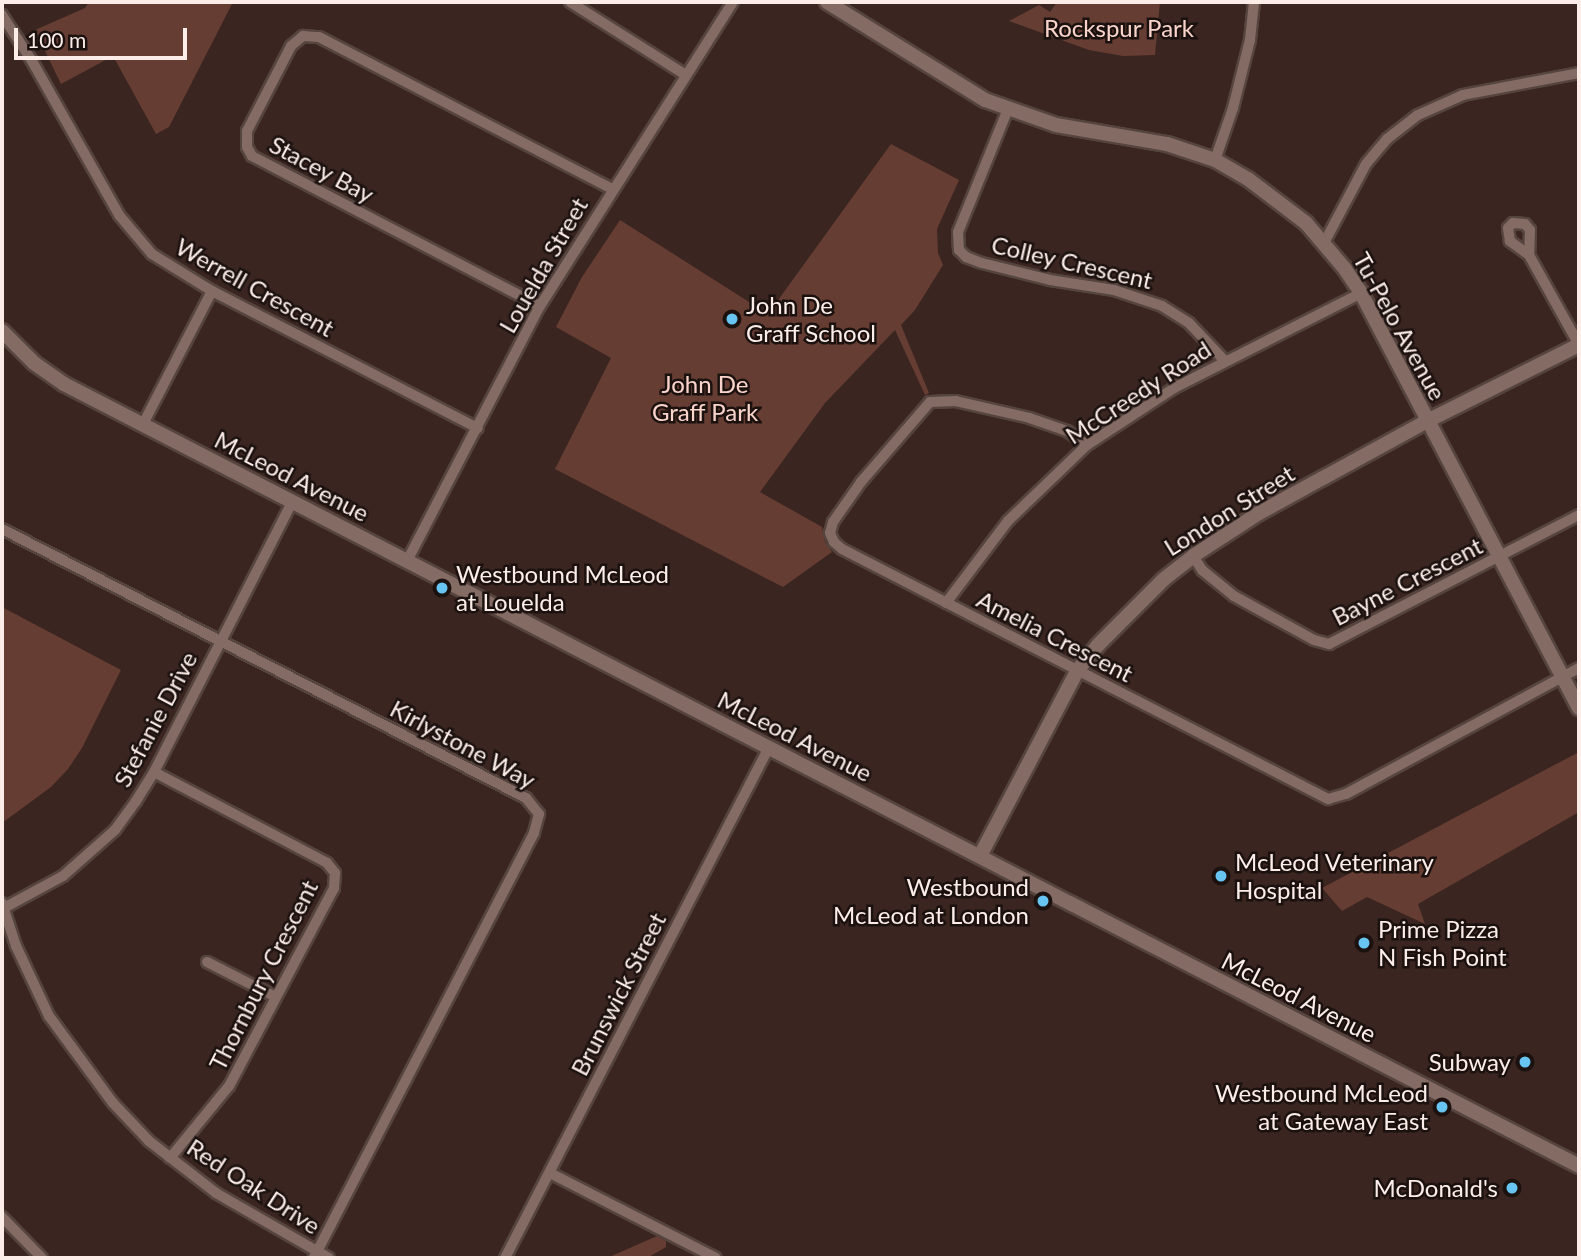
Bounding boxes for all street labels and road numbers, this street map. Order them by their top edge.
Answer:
street label: Stacey Bay [265,129,379,209]
street label: Louelda Street [493,192,593,338]
street label: Colley Crescent [989,229,1155,295]
street label: Werrell Crescent [171,232,339,342]
street label: Tu-Pelo Avenue [1347,247,1453,405]
street label: McCreedy Road [1060,334,1216,450]
street label: McLeod Avenue [210,425,374,527]
street label: London Street [1159,459,1299,561]
street label: Bayne Crescent [1327,531,1487,631]
street label: Amelia Crescent [972,584,1138,688]
street label: Stefanie Drive [107,646,203,792]
street label: McLeod Avenue [713,685,877,787]
street label: Kirlystone Way [385,694,541,794]
street label: Thornbury Crescent [202,875,324,1075]
street label: Brunswick Street [565,908,671,1080]
street label: McLeod Avenue [1217,946,1381,1048]
street label: Red Oak Drive [182,1132,326,1240]

